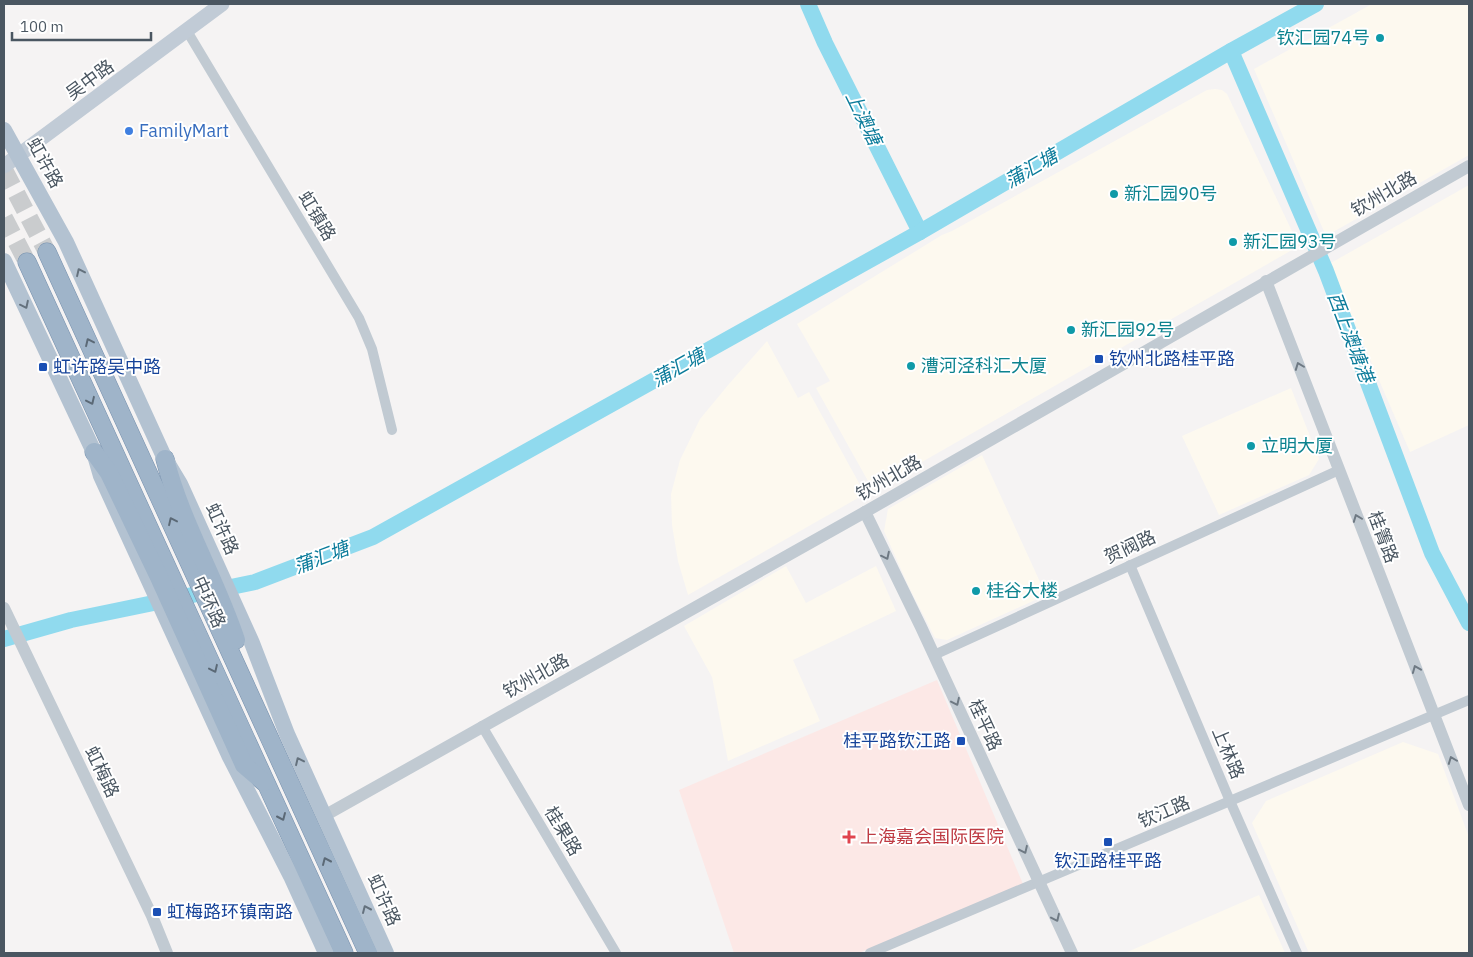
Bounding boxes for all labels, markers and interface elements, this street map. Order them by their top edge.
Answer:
scale bar [12,10,151,42]
text: 100 m [20,17,64,36]
place label: 钦汇园74号 [1276,26,1370,49]
marker: 钦汇园74号 [1374,32,1386,44]
street label: 吴中路 [61,54,118,105]
water label: 上澳塘 [841,87,889,152]
place label: FamilyMart [139,119,229,142]
marker: FamilyMart [123,125,135,137]
street label: 虹许路 [22,134,69,192]
water label: 蒲汇塘 [1000,142,1064,193]
street label: 钦州北路 [1347,166,1421,222]
place label: 新汇园90号 [1124,182,1218,205]
street label: 虹镇路 [294,187,341,245]
marker: 新汇园90号 [1108,188,1120,200]
place label: 新汇园93号 [1243,230,1337,253]
marker: 新汇园93号 [1227,236,1239,248]
one-way arrow [75,268,86,277]
water label: 西上澳塘港 [1323,288,1380,388]
one-way arrow [19,300,29,309]
place label: 新汇园92号 [1081,318,1175,341]
marker: 新汇园92号 [1065,324,1077,336]
one-way arrow [85,338,95,347]
water label: 蒲汇塘 [647,341,711,391]
place label: 钦州北路桂平路 [1109,347,1235,370]
marker: 钦州北路桂平路 [1093,353,1105,365]
place label: 漕河泾科汇大厦 [921,354,1047,377]
place label: 虹许路吴中路 [53,355,161,378]
marker: 漕河泾科汇大厦 [905,360,917,372]
marker: 虹许路吴中路 [37,361,49,373]
one-way arrow [1295,362,1305,371]
one-way arrow [85,396,96,405]
place label: 立明大厦 [1261,434,1333,457]
marker: 立明大厦 [1245,440,1257,452]
street label: 钦州北路 [852,450,926,506]
street label: 虹许路 [201,499,244,558]
street label: 桂箐路 [1363,507,1404,566]
one-way arrow [1353,514,1363,522]
one-way arrow [167,517,178,526]
street label: 贺阀路 [1100,525,1159,568]
water label: 蒲汇塘 [290,535,355,578]
one-way arrow [880,551,890,560]
street label: 中环路 [188,572,231,631]
place label: 桂谷大楼 [986,579,1058,602]
marker: 桂谷大楼 [970,585,982,597]
street label: 钦州北路 [499,648,573,703]
one-way arrow [208,664,219,673]
one-way arrow [1412,665,1423,674]
street label: 桂平路 [964,695,1007,754]
one-way arrow [949,697,959,706]
street label: 上林路 [1207,723,1250,782]
place label: 桂平路钦江路 [843,729,951,752]
marker: 桂平路钦江路 [955,735,967,747]
street label: 虹梅路 [80,742,125,801]
one-way arrow [1448,756,1458,764]
one-way arrow [295,757,305,766]
street label: 钦江路 [1134,790,1193,833]
street label: 桂果路 [540,802,587,860]
one-way arrow [276,812,286,821]
place label: 上海嘉会国际医院 [860,825,1004,848]
marker: 上海嘉会国际医院 [842,830,856,844]
marker: 钦江路桂平路 [1102,836,1114,848]
one-way arrow [1018,845,1029,854]
place label: 钦江路桂平路 [1054,849,1162,872]
one-way arrow [322,857,333,866]
street label: 虹许路 [363,870,406,929]
place label: 虹梅路环镇南路 [167,900,293,923]
one-way arrow [362,905,373,914]
marker: 虹梅路环镇南路 [151,906,163,918]
one-way arrow [1050,913,1060,922]

